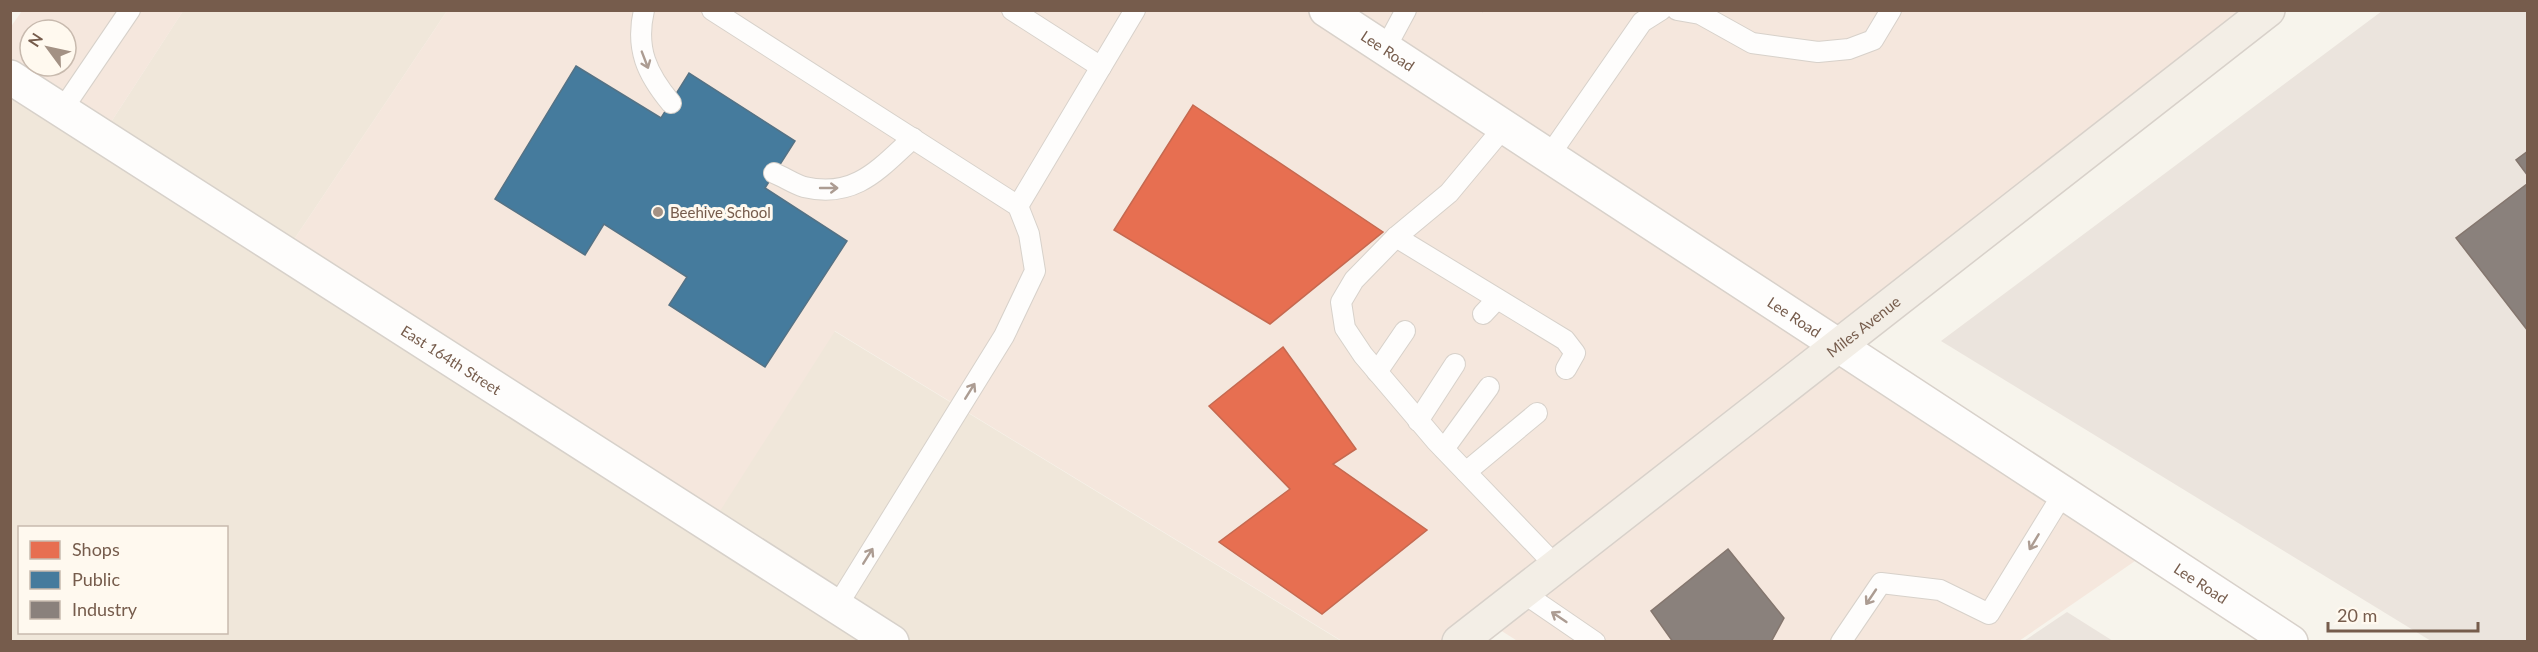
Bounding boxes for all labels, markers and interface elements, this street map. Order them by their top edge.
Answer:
north arrow [18,18,78,78]
street label: Lee Road [1358,27,1418,75]
text: N [24,29,46,50]
one-way arrow [640,50,651,69]
one-way arrow [819,182,839,194]
place label: Beehive School [670,203,771,221]
marker: Beehive School [651,205,665,219]
street label: Miles Avenue [1823,292,1904,360]
street label: Lee Road [1764,293,1825,341]
street label: East 164th Street [398,321,505,399]
one-way arrow [964,382,977,399]
legend [18,526,228,634]
one-way arrow [2027,533,2039,550]
text: Shops [72,538,120,560]
one-way arrow [861,548,874,565]
street label: Lee Road [2171,559,2231,607]
text: Public [72,568,120,590]
one-way arrow [1865,588,1877,604]
scale bar [2328,595,2478,633]
text: Industry [72,598,138,620]
text: 20 m [2337,604,2377,626]
one-way arrow [1551,611,1568,623]

